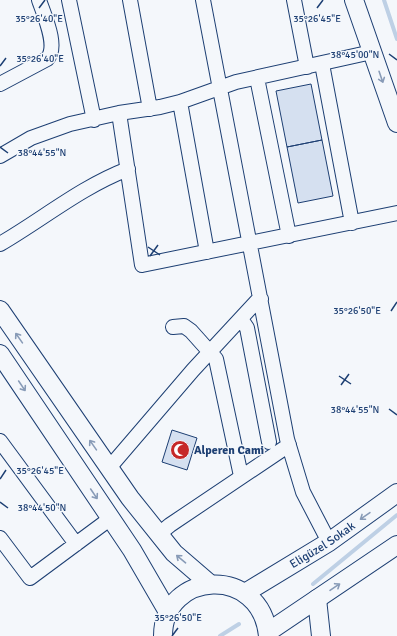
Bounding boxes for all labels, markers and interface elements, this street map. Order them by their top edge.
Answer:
text: 35°26'40"E [15,13,63,25]
text: 35°26'45"E [293,13,341,25]
text: 38°45'00"N [331,49,379,61]
text: 35°26'40"E [16,53,64,65]
one-way arrow [378,70,385,83]
text: 38°44'55"N [18,147,66,159]
text: 35°26'50"E [333,305,381,317]
one-way arrow [15,332,23,343]
one-way arrow [18,380,26,391]
text: 38°44'55"N [331,404,379,416]
mosque icon: Alperen Cami [169,439,191,461]
one-way arrow [89,440,97,451]
place label: Alperen Cami [194,443,264,458]
text: 35°26'45"E [16,465,64,477]
one-way arrow [90,488,98,499]
text: 38°44'50"N [18,502,66,514]
one-way arrow [360,512,371,520]
street label: Eligüzel Sokak [287,519,358,572]
one-way arrow [175,554,186,563]
one-way arrow [329,583,340,591]
text: 35°26'50"E [154,612,202,624]

